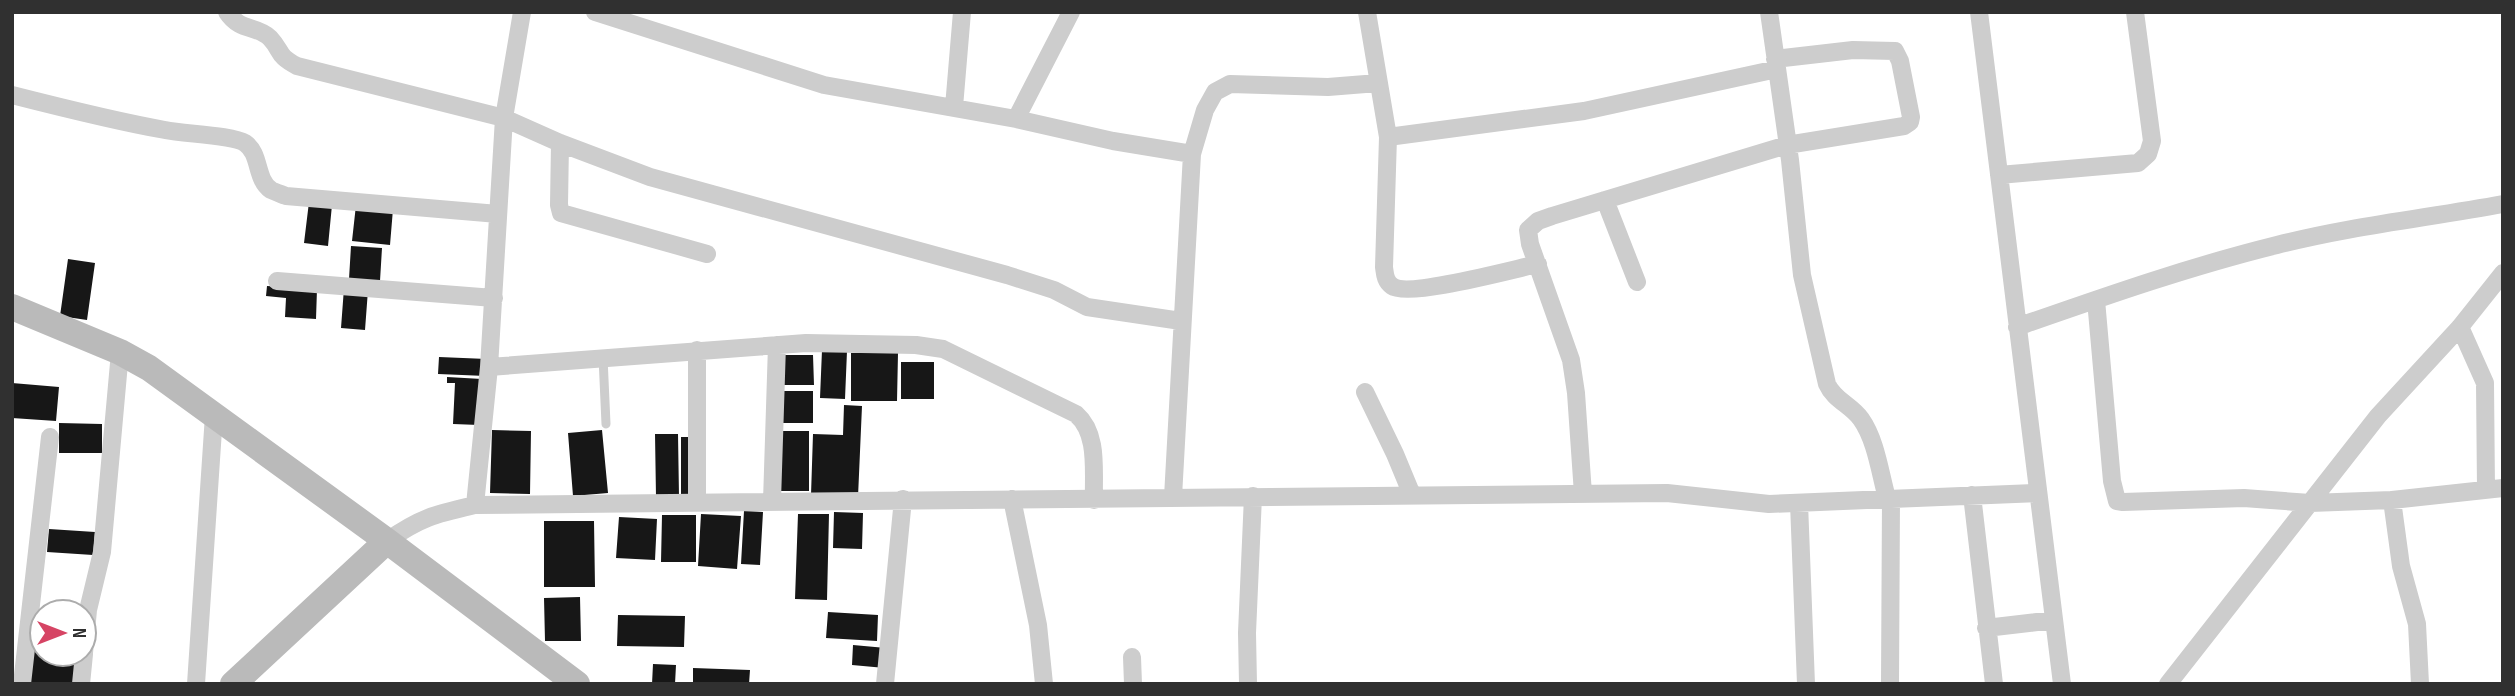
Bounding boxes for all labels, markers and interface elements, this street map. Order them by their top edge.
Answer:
north arrow [28,598,98,668]
text: N [67,628,90,638]

